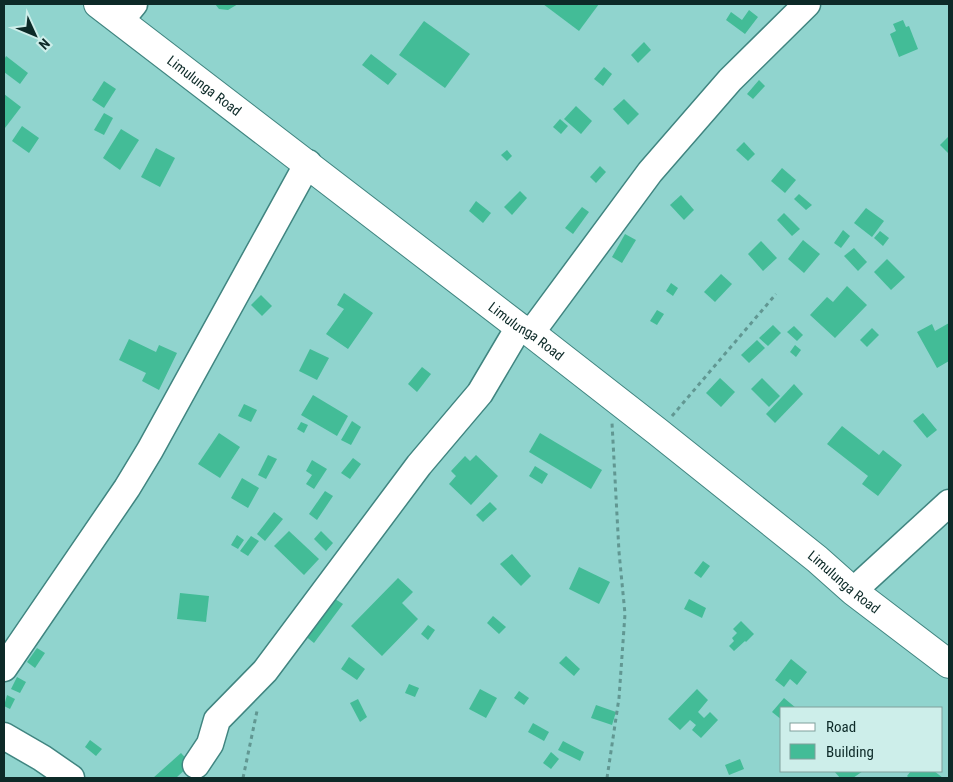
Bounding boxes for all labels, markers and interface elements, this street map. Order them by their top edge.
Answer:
north arrow [10,10,60,60]
text: N [36,35,53,53]
street label: Limulunga Road [164,52,244,119]
street label: Limulunga Road [485,299,567,364]
street label: Limulunga Road [805,547,883,617]
legend [780,707,943,772]
text: Road [826,718,856,736]
text: Building [826,743,874,761]

